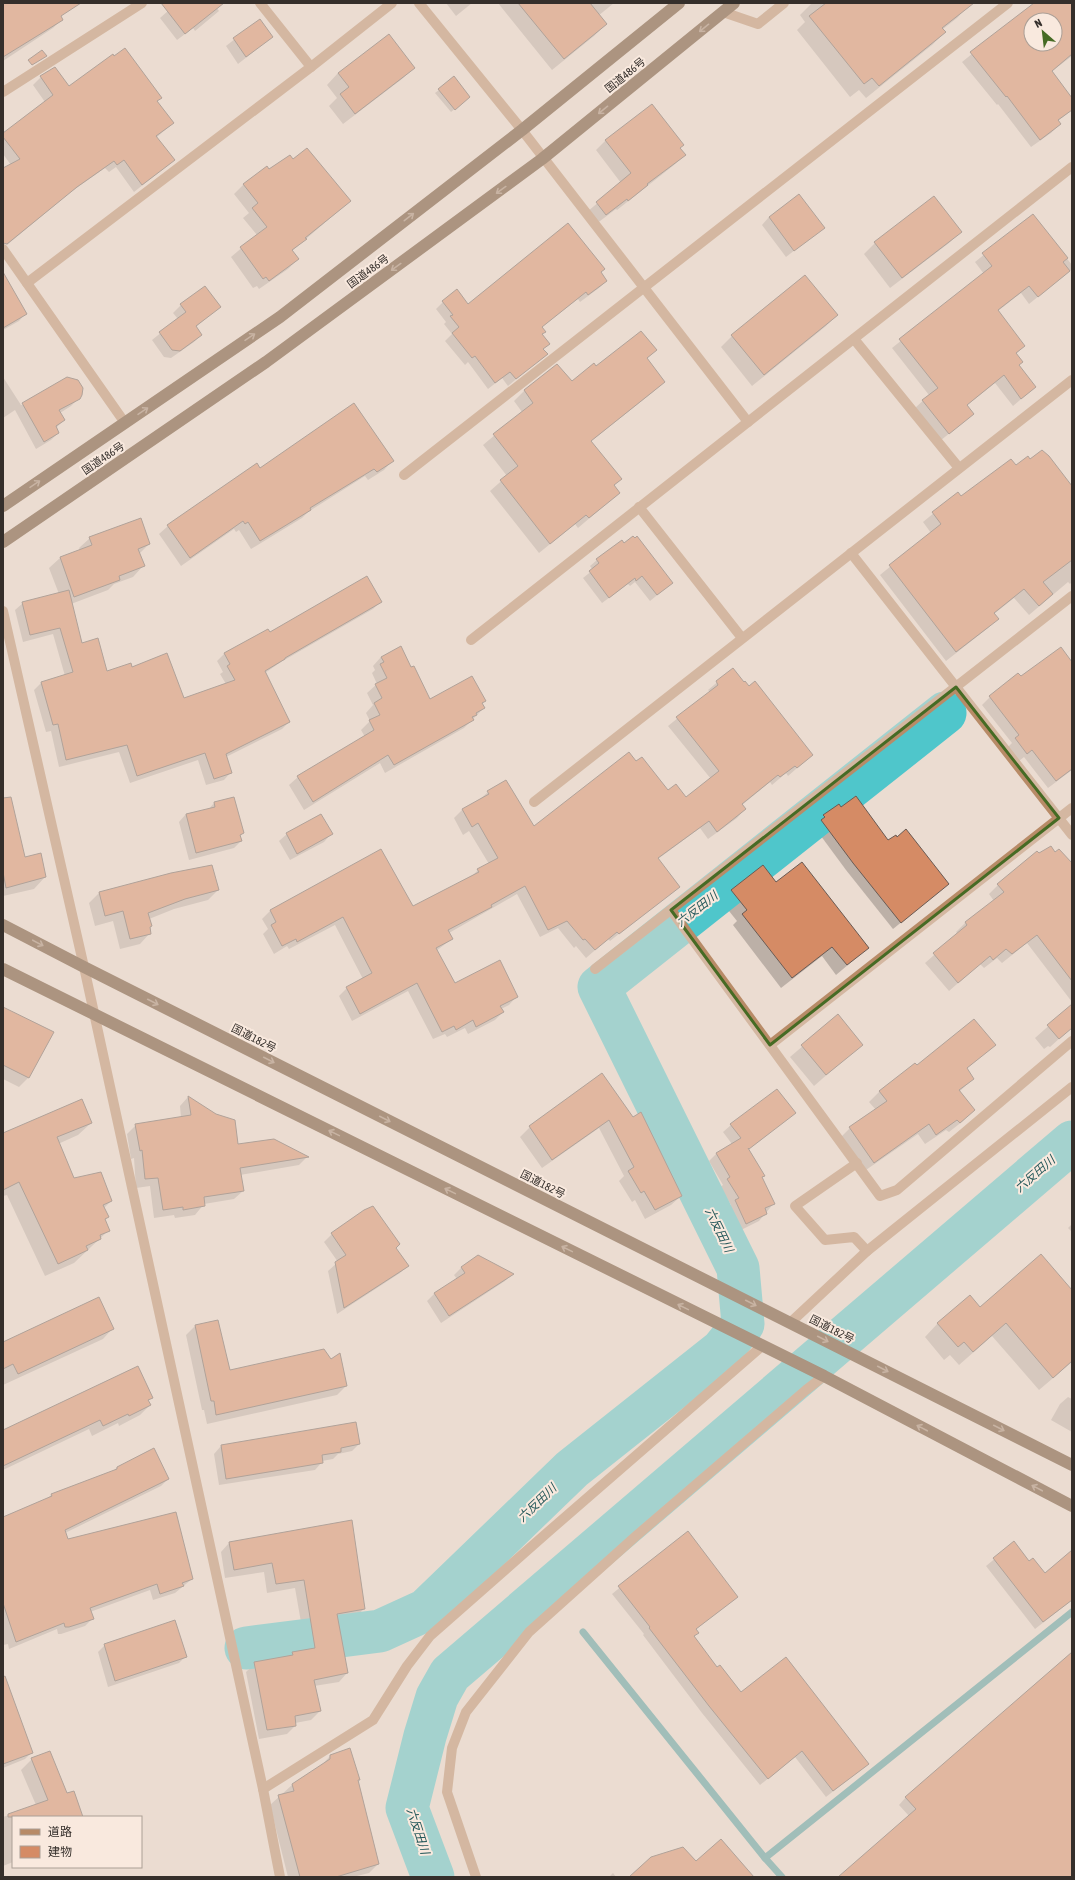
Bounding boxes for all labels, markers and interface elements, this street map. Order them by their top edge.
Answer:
north arrow [1023,12,1063,52]
text: N [1033,16,1044,30]
one-way arrow [699,23,710,32]
street label: 国道486号 [602,55,648,95]
one-way arrow [598,105,609,114]
one-way arrow [495,185,506,194]
one-way arrow [404,212,415,221]
street label: 国道486号 [345,252,391,290]
one-way arrow [391,262,402,271]
one-way arrow [244,333,255,341]
one-way arrow [137,407,148,415]
street label: 国道486号 [80,439,126,477]
one-way arrow [29,480,40,488]
water label: 六反田川 [674,887,722,929]
one-way arrow [31,939,43,947]
one-way arrow [147,999,159,1006]
street label: 国道182号 [230,1022,278,1054]
one-way arrow [263,1057,275,1065]
one-way arrow [379,1116,391,1123]
one-way arrow [328,1129,340,1136]
water label: 六反田川 [1012,1152,1059,1195]
street label: 国道182号 [519,1168,567,1200]
one-way arrow [445,1187,457,1194]
water label: 六反田川 [702,1205,737,1256]
one-way arrow [561,1245,573,1252]
one-way arrow [745,1300,757,1307]
one-way arrow [678,1303,690,1310]
street label: 国道182号 [808,1313,856,1345]
one-way arrow [817,1336,829,1343]
one-way arrow [877,1366,889,1374]
one-way arrow [916,1423,928,1431]
one-way arrow [993,1425,1005,1432]
water label: 六反田川 [515,1480,561,1525]
one-way arrow [1032,1484,1044,1491]
water label: 六反田川 [404,1806,433,1858]
legend [12,1816,142,1868]
text: 道路 [48,1825,72,1839]
text: 建物 [48,1845,72,1859]

